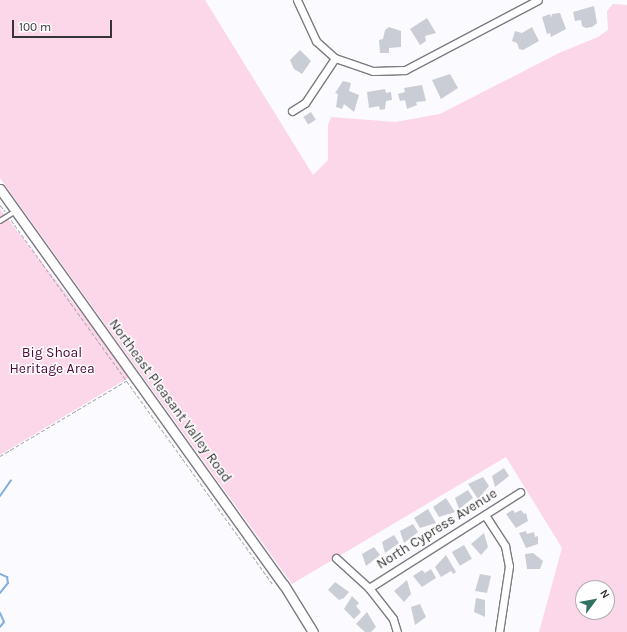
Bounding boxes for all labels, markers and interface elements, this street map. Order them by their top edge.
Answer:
scale bar [14,12,114,38]
text: 100 m [19,20,51,34]
street label: Northeast Pleasant Valley Road [105,316,235,486]
park label: Big Shoal Heritage Area [9,345,95,378]
street label: North Cypress Avenue [374,485,500,573]
north arrow [575,580,615,620]
text: N [597,587,612,601]

